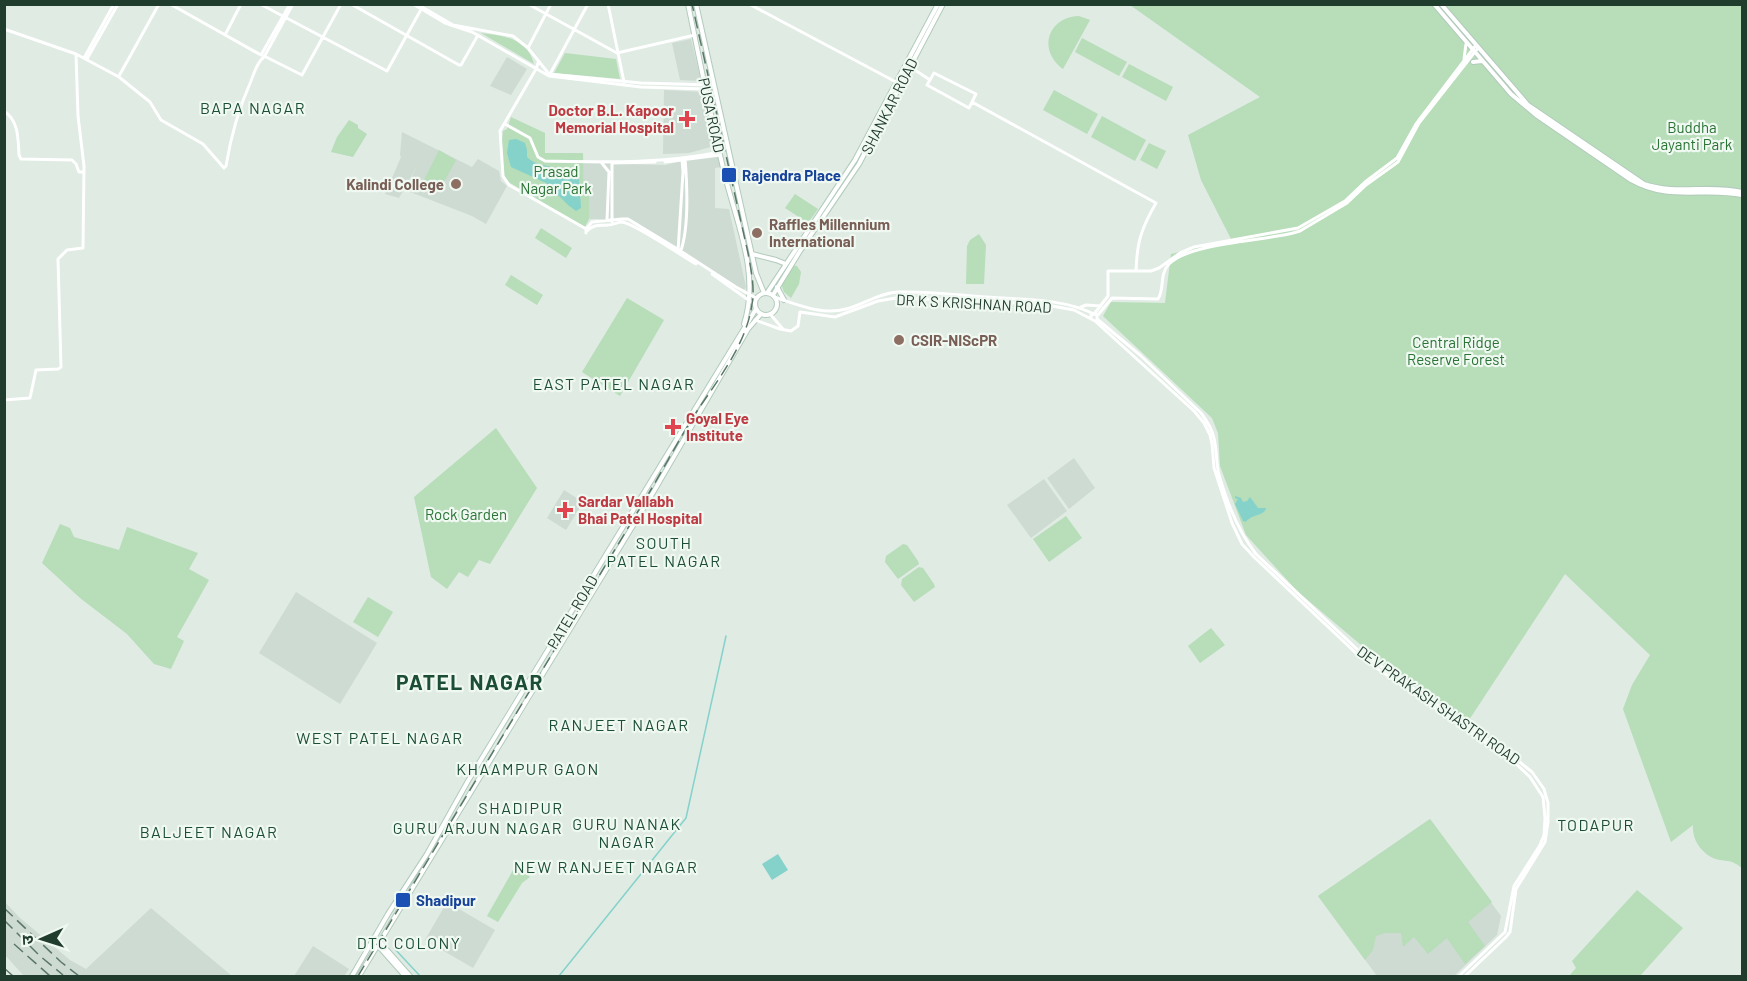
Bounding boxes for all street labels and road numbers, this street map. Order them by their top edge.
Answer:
street label: SHANKAR ROAD [857,55,921,157]
street label: PUSA ROAD [695,76,729,154]
street label: DR K S KRISHNAN ROAD [896,290,1052,316]
street label: PATEL ROAD [543,572,601,652]
street label: DEV PRAKASH SHASTRI ROAD [1354,642,1524,768]

